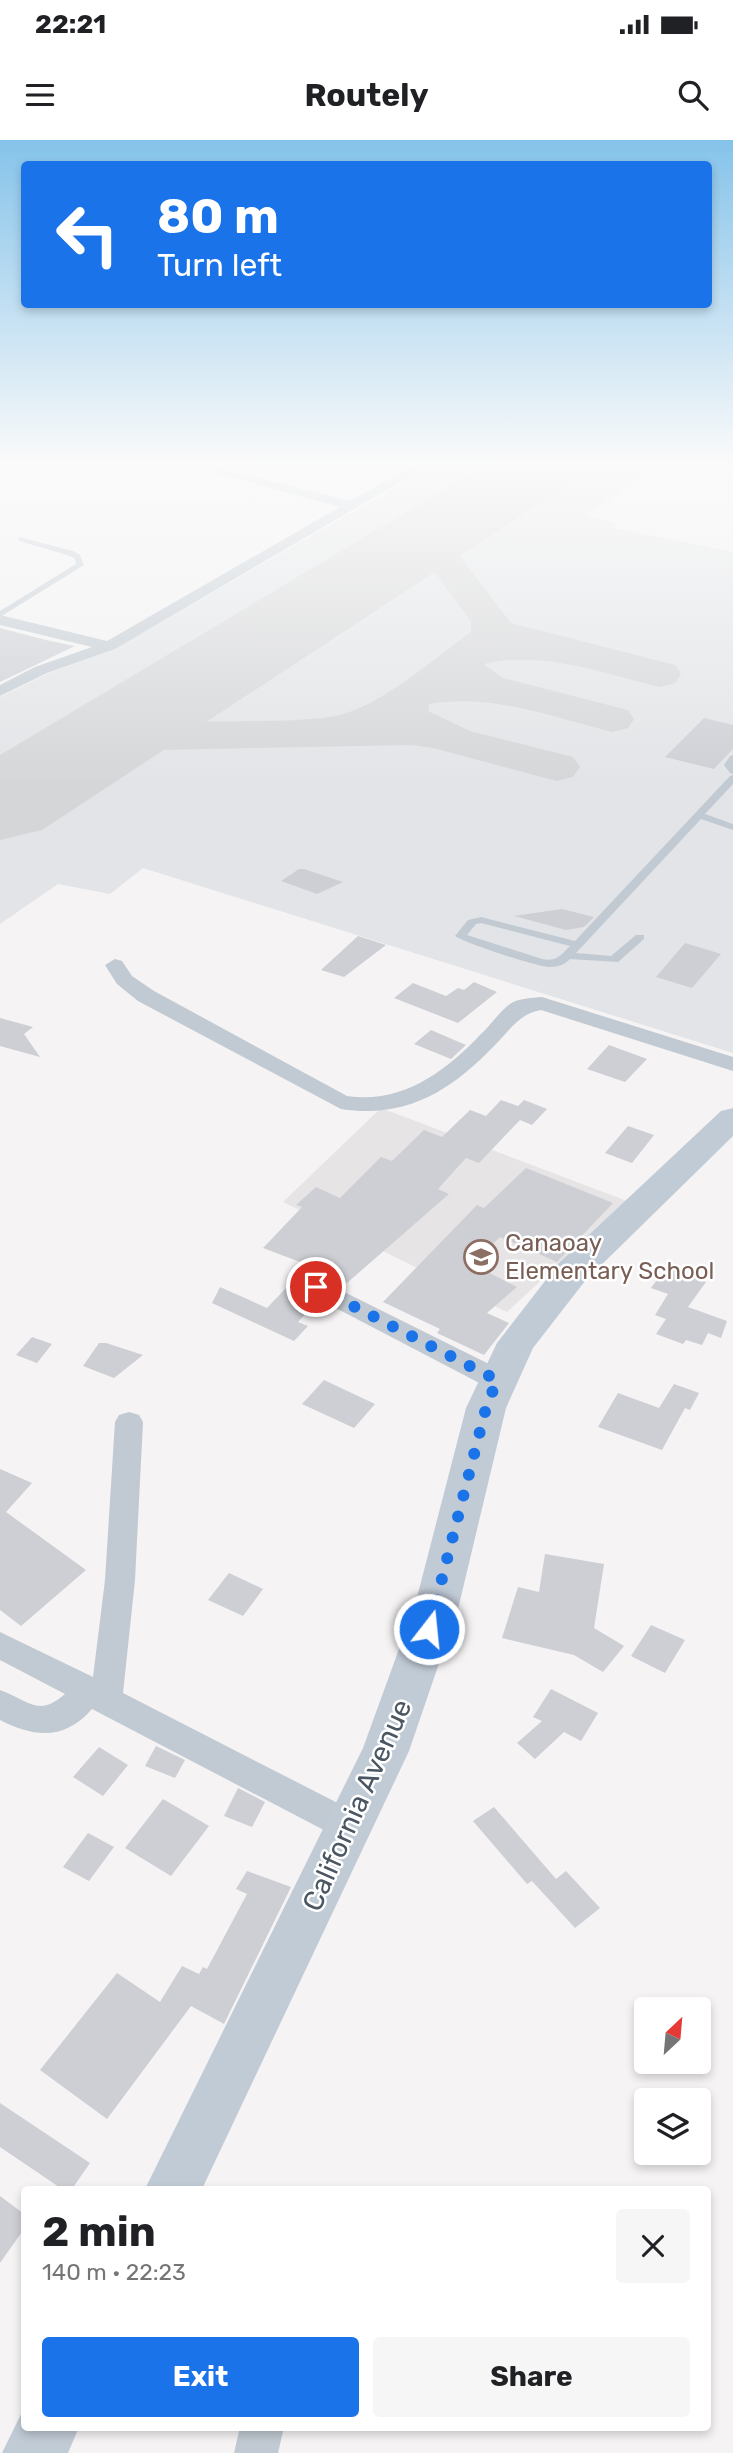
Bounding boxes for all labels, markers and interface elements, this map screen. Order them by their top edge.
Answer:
text: 22:21 [35,9,106,40]
icon: menu [21,76,59,114]
text: Routely [304,76,429,114]
icon: search [674,76,712,114]
text: 80 m [157,187,279,245]
icon: left [42,189,133,280]
text: Turn left [157,246,282,284]
place label: Canaoay Elementary School [505,1229,714,1285]
school or university icon: Canaoay Elementary School [462,1238,500,1276]
pin [286,1257,346,1317]
icon: arrive [297,1268,335,1306]
position arrow [392,1592,466,1666]
street label: California Avenue [295,1694,419,1916]
north arrow [634,1997,710,2074]
map controls [634,1997,711,2165]
button: layers [634,2088,711,2165]
text: 2 min [42,2207,156,2257]
button: close [616,2209,690,2283]
text: 140 m · 22:23 [42,2258,186,2286]
button: Exit [42,2337,359,2417]
button: Share [373,2337,690,2417]

